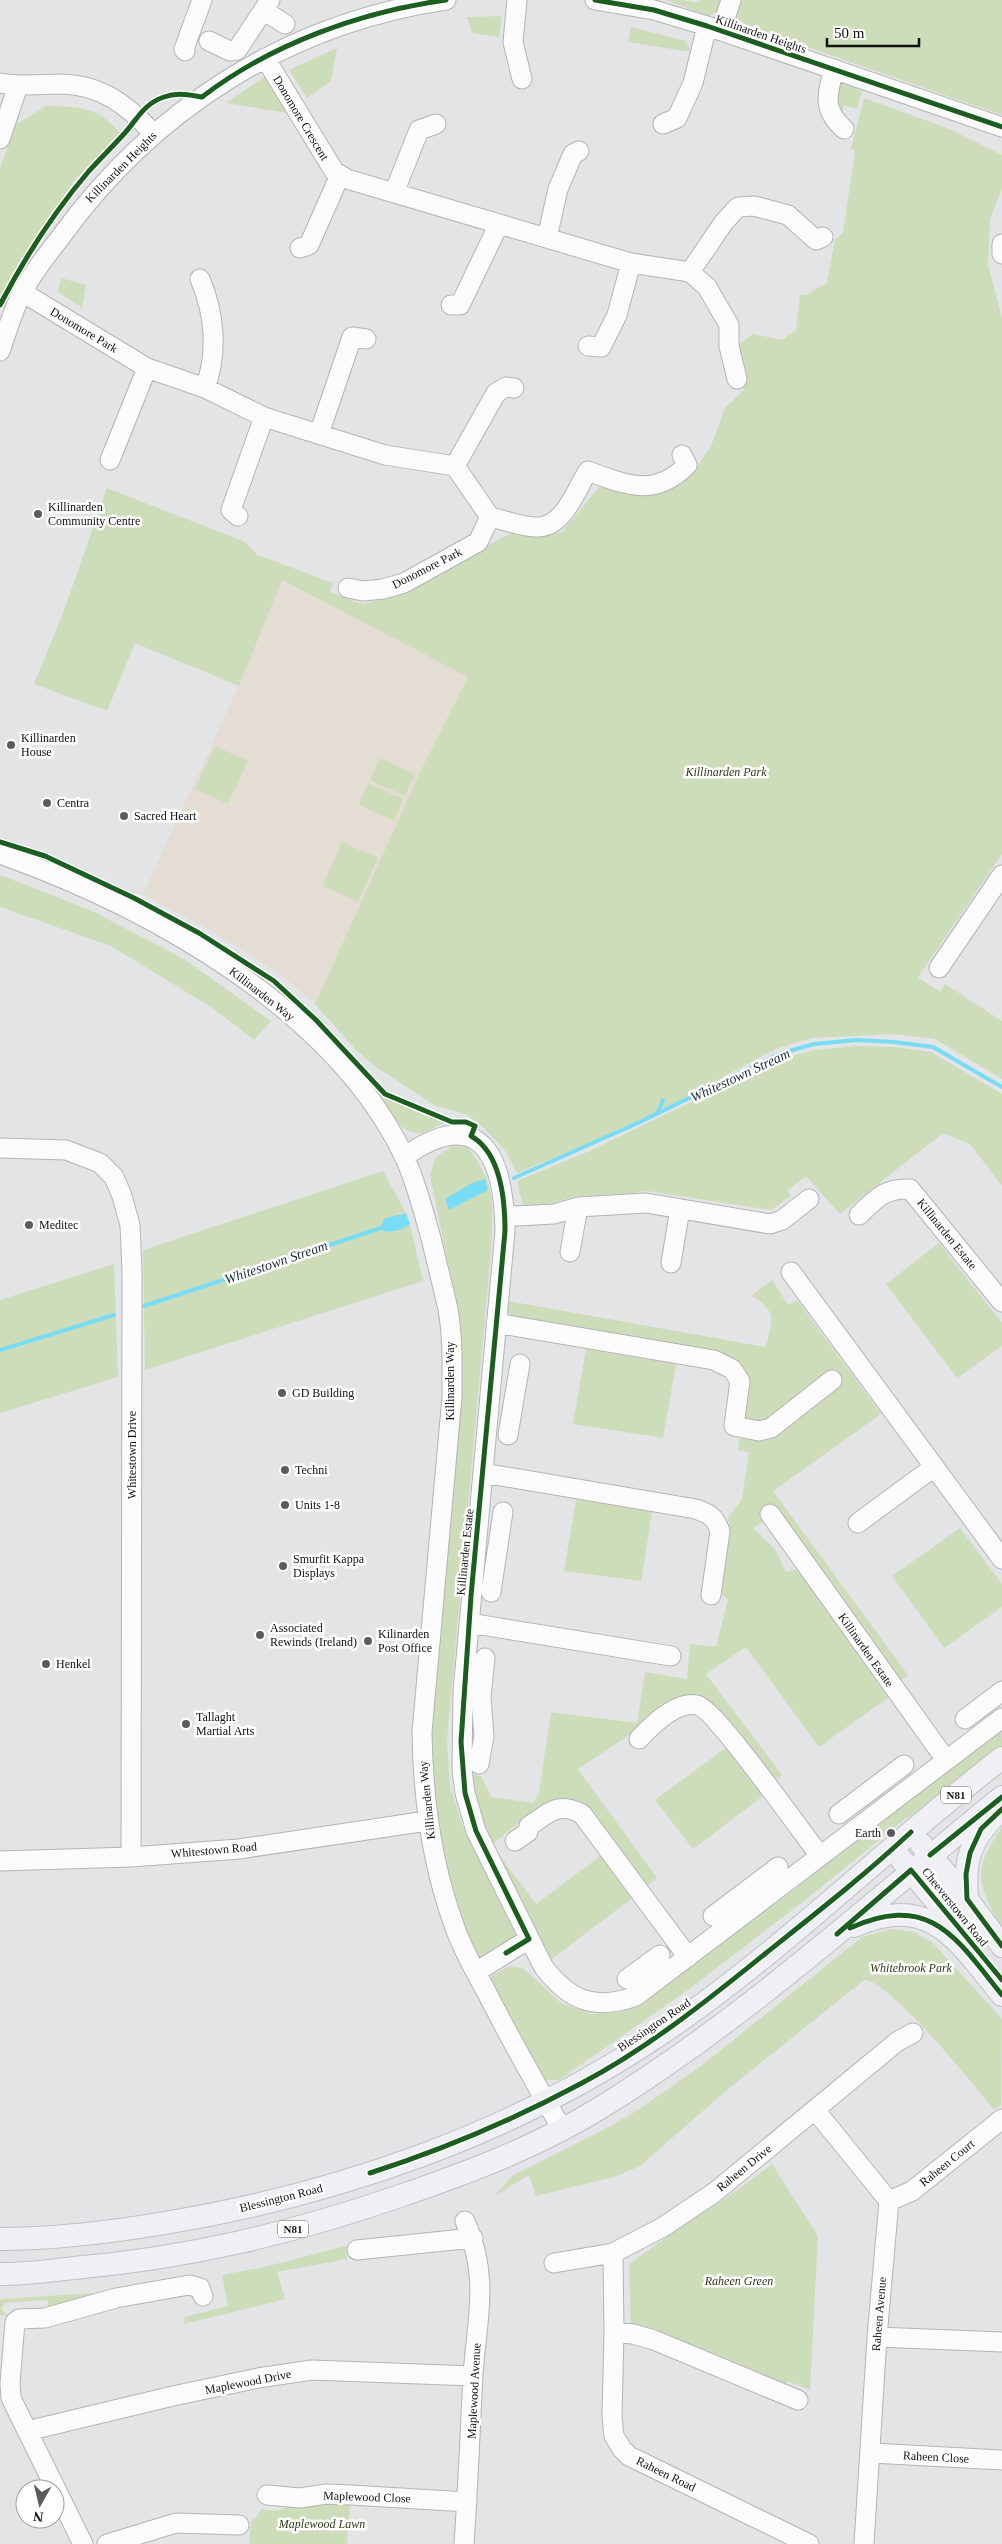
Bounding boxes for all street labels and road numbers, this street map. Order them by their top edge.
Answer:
street label: Killinarden Heights [714,12,808,56]
street label: Donomore Crescent [270,73,332,163]
street label: Killinarden Heights [82,128,160,206]
street label: Donomore Park [48,304,120,356]
street label: Donomore Park [390,544,464,592]
street label: Killinarden Way [227,964,297,1024]
street label: Killinarden Estate [914,1196,980,1272]
street label: Killinarden Way [443,1341,457,1421]
street label: Whitestown Drive [125,1411,139,1499]
street label: Killinarden Estate [453,1508,477,1596]
street label: Killinarden Estate [835,1610,897,1690]
street label: Killinarden Way [416,1760,438,1840]
road number: N81 [941,1786,971,1804]
street label: Whitestown Road [170,1839,258,1861]
street label: Cheeverstown Road [919,1865,991,1949]
street label: Blessington Road [615,1995,693,2055]
street label: Raheen Court [917,2136,978,2189]
street label: Raheen Drive [714,2142,774,2194]
street label: Blessington Road [238,2181,324,2215]
road number: N81 [278,2220,308,2238]
street label: Raheen Avenue [869,2276,889,2352]
street label: Maplewood Avenue [464,2343,484,2439]
street label: Maplewood Drive [204,2367,292,2397]
street label: Raheen Close [903,2448,969,2466]
street label: Raheen Road [634,2454,698,2494]
street label: Maplewood Close [323,2488,411,2506]

